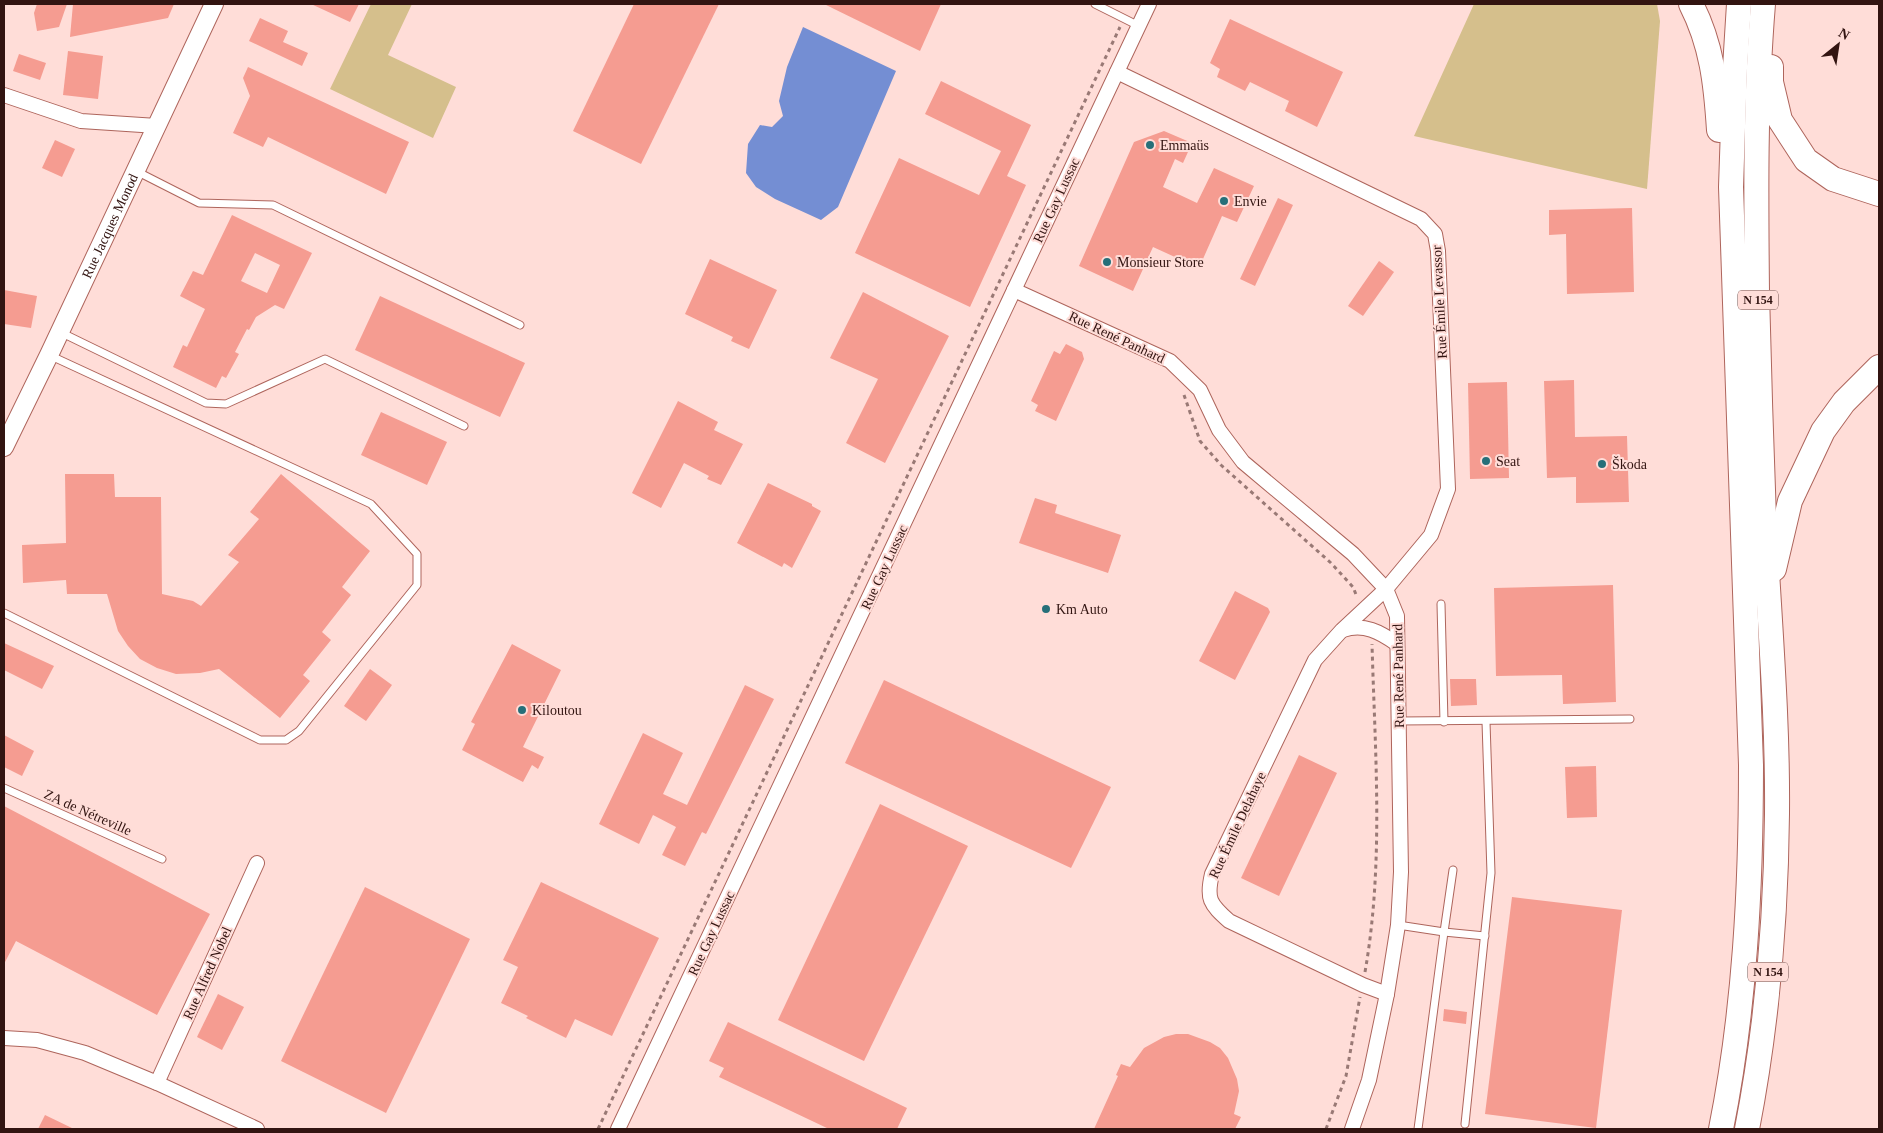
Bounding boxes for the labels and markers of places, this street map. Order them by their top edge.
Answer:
place label: Emmaüs [1160,138,1209,153]
marker: Emmaüs [1144,139,1156,151]
place label: Envie [1234,194,1267,209]
marker: Envie [1218,195,1230,207]
place label: Monsieur Store [1117,255,1204,270]
marker: Monsieur Store [1101,256,1113,268]
place label: Seat [1496,454,1520,469]
marker: Seat [1480,455,1492,467]
place label: Škoda [1612,456,1648,472]
marker: Škoda [1596,458,1608,470]
place label: Km Auto [1056,602,1108,617]
marker: Km Auto [1040,603,1052,615]
place label: Kiloutou [532,703,582,718]
marker: Kiloutou [516,704,528,716]

